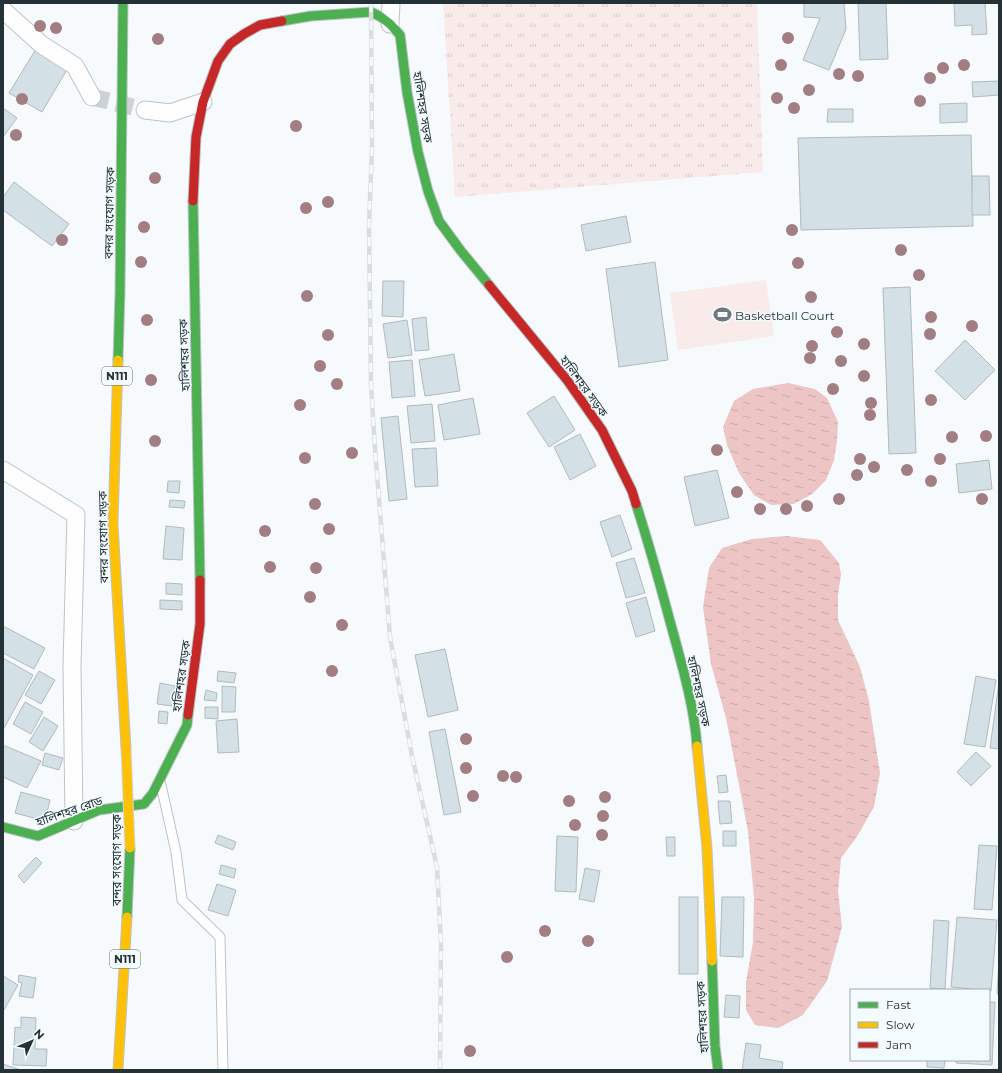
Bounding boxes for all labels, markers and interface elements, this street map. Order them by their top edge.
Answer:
street label: হালিশহর সড়ক [410,69,436,144]
street label: বন্দর সংযোগ সড়ক [101,167,117,260]
sports icon: Basketball Court [712,305,732,325]
place label: Basketball Court [735,308,835,323]
street label: হালিশহর সড়ক [175,318,193,392]
street label: হালিশহর সড়ক [556,352,611,420]
road number: N111 [102,367,132,385]
street label: বন্দর সংযোগ সড়ক [95,491,111,584]
street label: হালিশহর সড়ক [168,639,193,714]
street label: হালিশহর সড়ক [684,653,714,728]
street label: হালিশহর রোড [33,792,105,830]
street label: বন্দর সংযোগ সড়ক [109,814,124,907]
road number: N111 [110,950,140,968]
street label: হালিশহর সড়ক [693,980,711,1054]
legend [850,989,990,1061]
text: Fast [886,997,911,1012]
text: Slow [886,1017,915,1032]
north arrow [12,1021,52,1061]
text: N [31,1026,47,1042]
text: Jam [885,1037,912,1052]

